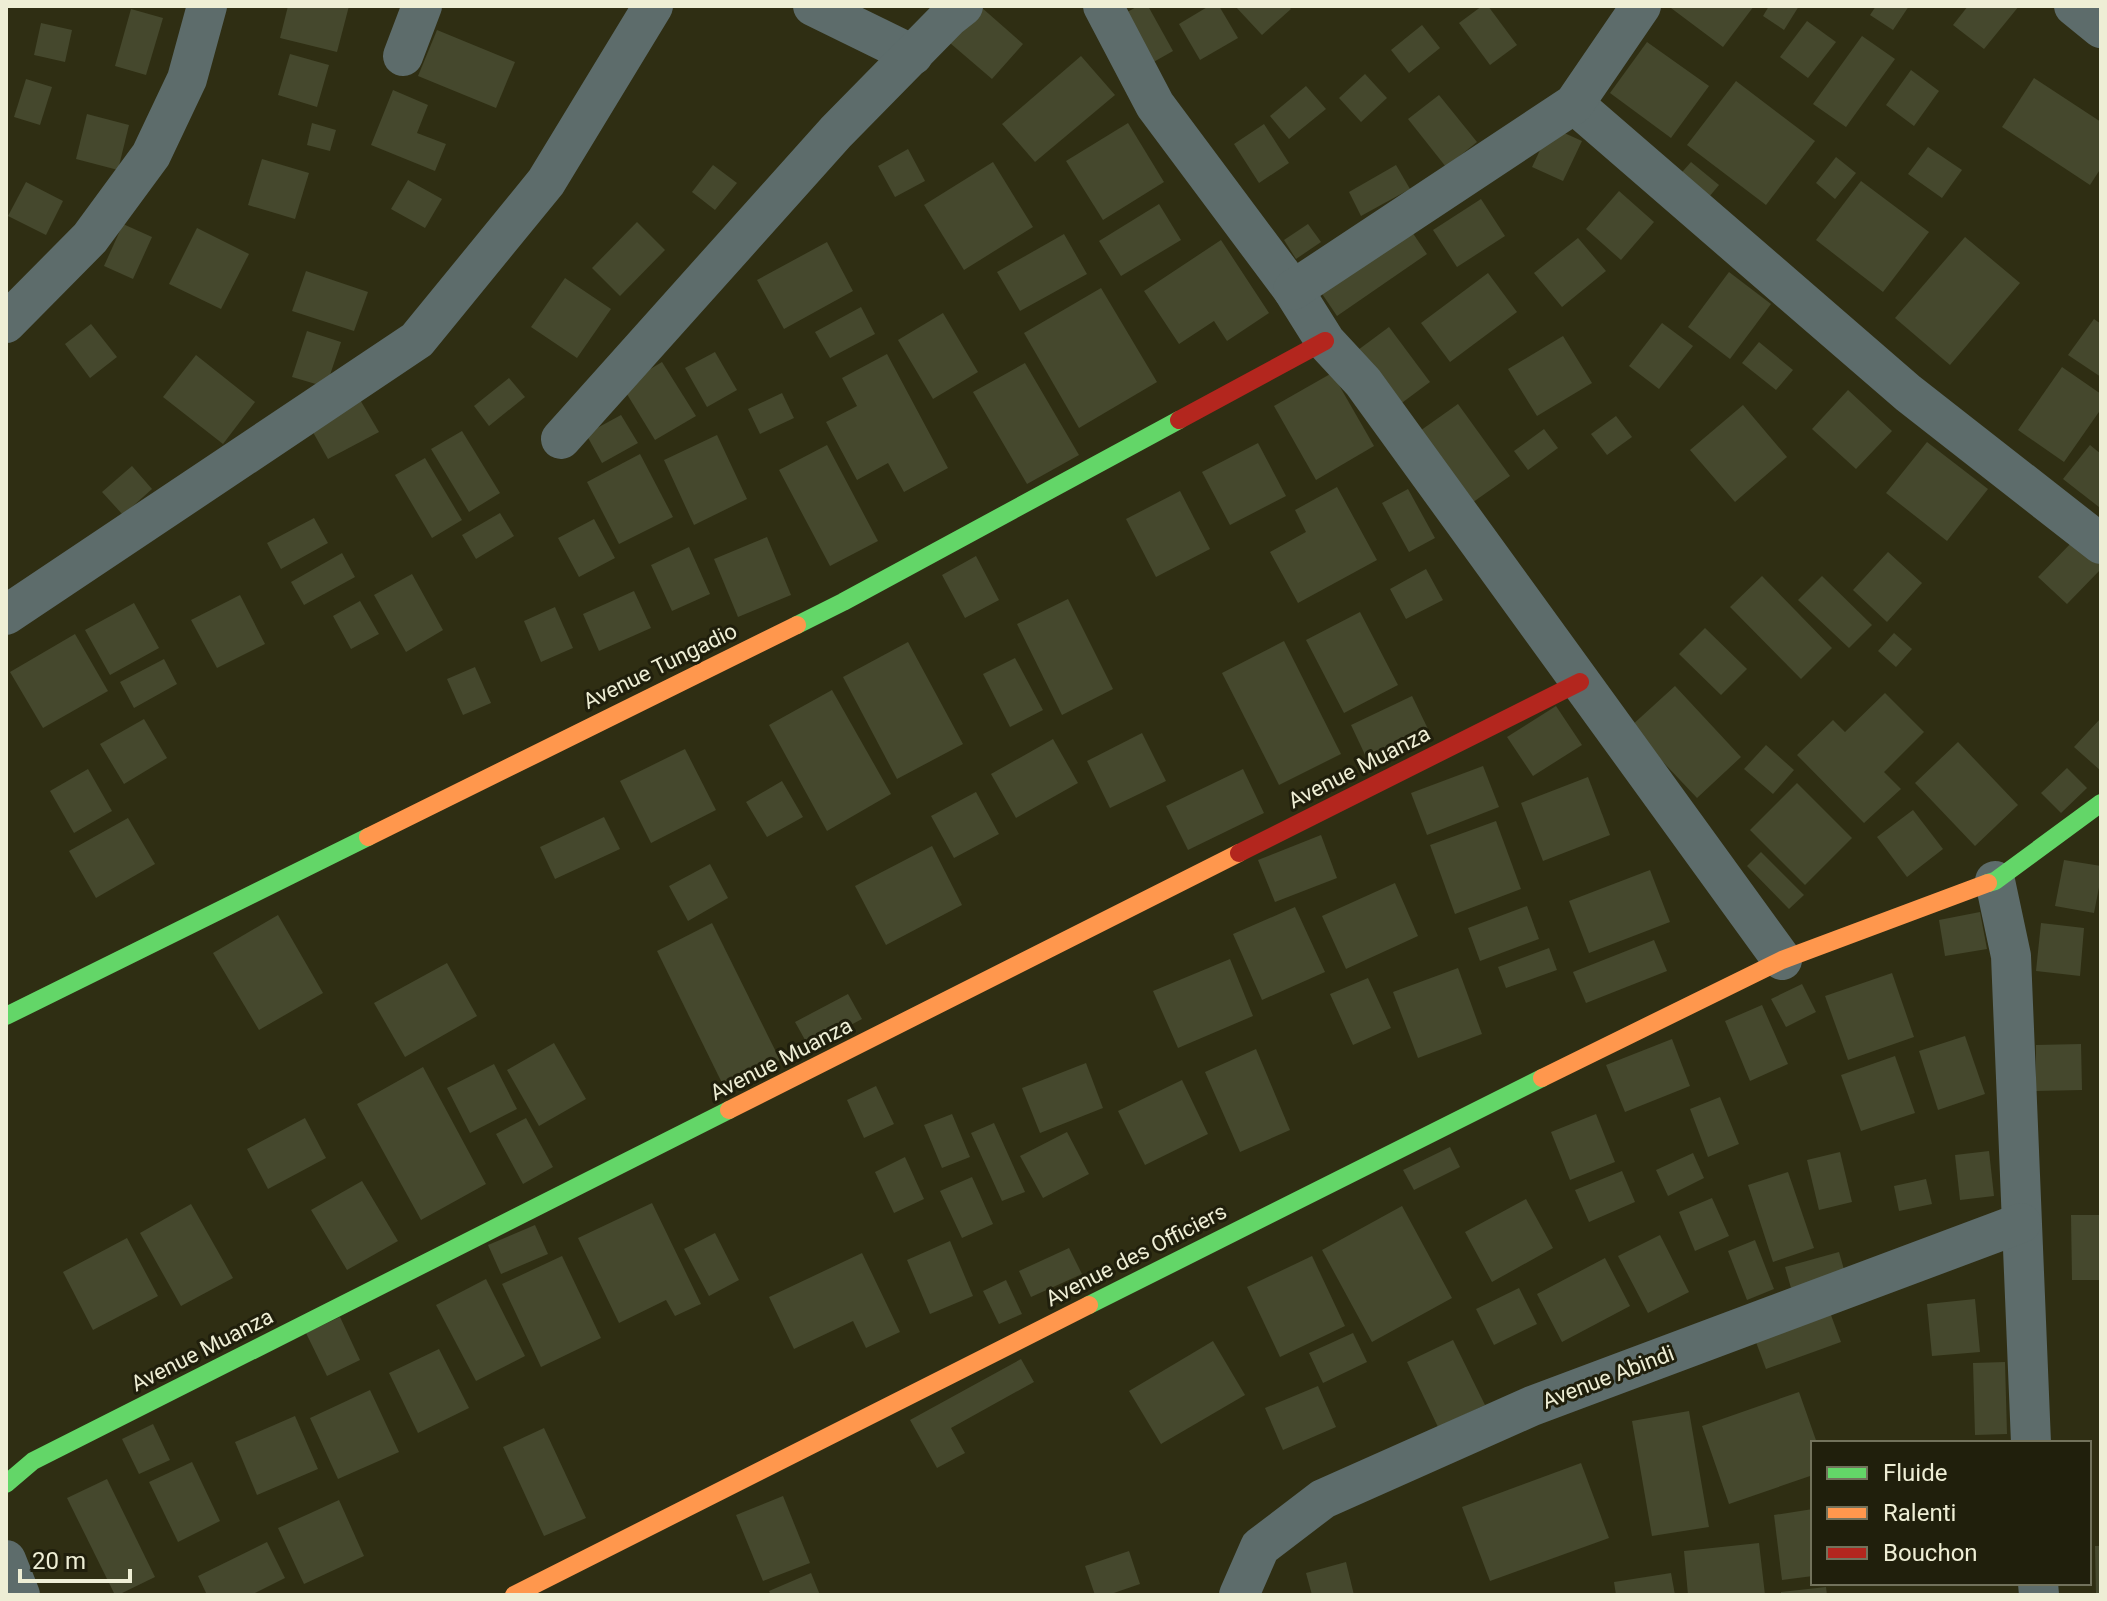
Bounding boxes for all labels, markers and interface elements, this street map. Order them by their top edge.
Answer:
street label: Avenue Tungadio [579,618,741,714]
street label: Avenue Muanza [1284,721,1434,813]
street label: Avenue Muanza [706,1013,856,1105]
street label: Avenue des Officiers [1041,1199,1231,1311]
street label: Avenue Muanza [127,1304,277,1396]
street label: Avenue Abindi [1538,1340,1678,1414]
legend [1811,1441,2091,1585]
text: Fluide [1883,1459,1947,1487]
text: Ralenti [1883,1499,1956,1527]
scale bar [20,1533,130,1583]
text: Bouchon [1883,1539,1978,1567]
text: 20 m [32,1547,86,1575]

